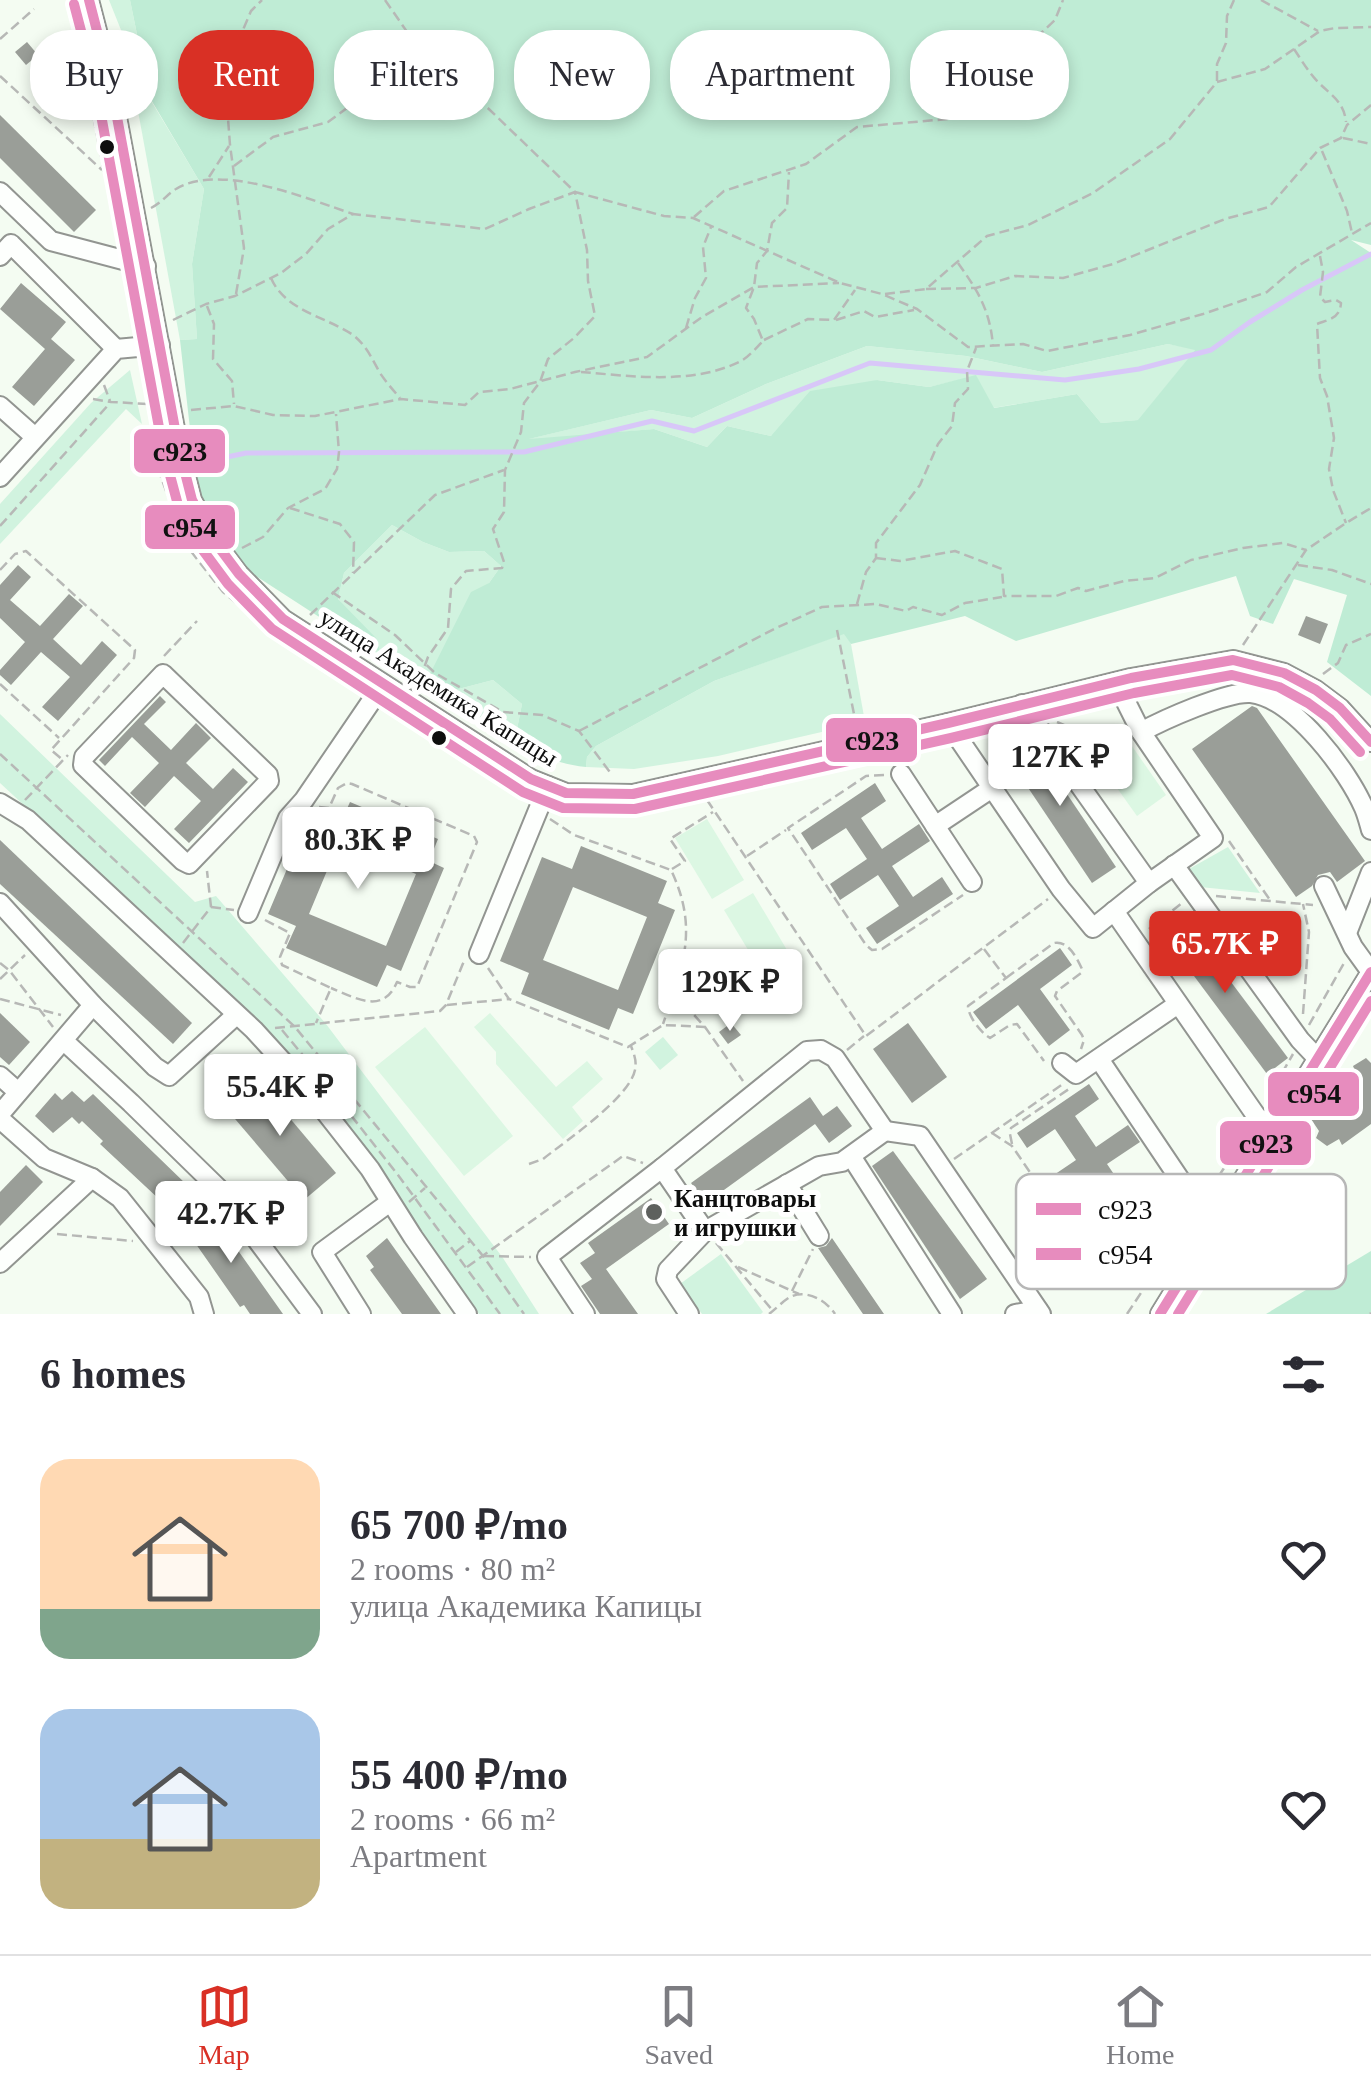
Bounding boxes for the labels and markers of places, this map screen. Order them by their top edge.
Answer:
unlabelled marker [97,137,117,157]
pin: 127K ₽ [979,724,1141,809]
unlabelled marker [429,728,449,748]
pin: 80.3K ₽ [266,807,450,892]
pin: 65.7K ₽ [1133,911,1317,996]
pin: 129K ₽ [649,949,811,1034]
pin: 55.4K ₽ [188,1054,372,1139]
pin: 42.7K ₽ [139,1181,323,1266]
place label: Канцтовары и игрушки [674,1185,816,1241]
marker: Канцтовары и игрушки [643,1201,665,1223]

